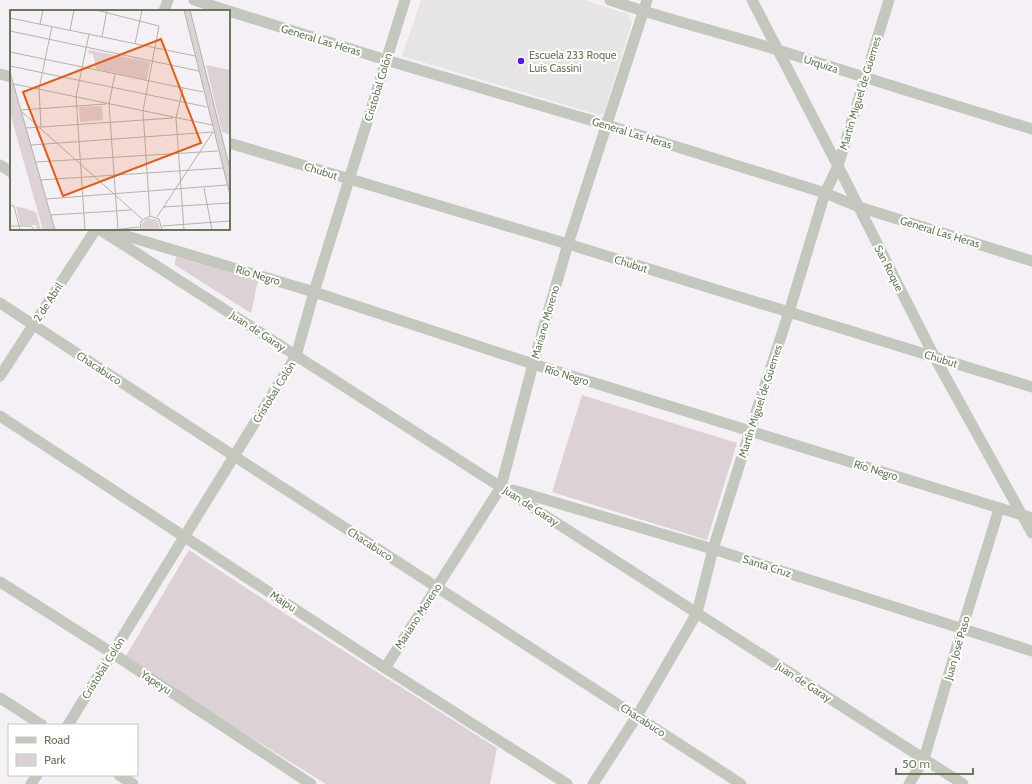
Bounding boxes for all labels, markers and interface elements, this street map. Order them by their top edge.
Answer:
inset map [10,10,230,230]
street label: General Las Heras [279,21,363,59]
street label: Martín Miguel de Güemes [836,34,884,152]
place label: Escuela 233 Roque Luis Cassini [529,48,617,75]
street label: Cristobal Colón [361,51,395,123]
street label: Urquiza [802,52,841,76]
marker: Escuela 233 Roque Luis Cassini [516,56,526,66]
street label: General Las Heras [590,114,674,152]
street label: Chubut [303,159,340,183]
street label: General Las Heras [898,213,982,251]
street label: San Roque [871,242,907,294]
street label: Chubut [613,252,650,276]
street label: Río Negro [234,262,282,288]
street label: 2 de Abril [30,280,66,324]
street label: Mariano Moreno [528,284,562,360]
street label: Juan de Garay [227,307,289,354]
street label: Martín Miguel de Güemes [735,342,785,459]
street label: Chubut [923,347,960,371]
street label: Chacabuco [74,348,124,388]
street label: Cristobal Colón [249,358,299,426]
street label: Río Negro [543,362,591,388]
street label: Río Negro [852,457,900,483]
street label: Juan de Garay [500,482,562,529]
street label: Chacabuco [345,524,395,564]
street label: Santa Cruz [741,552,793,580]
street label: Mariano Moreno [391,580,445,652]
street label: Maipu [267,587,299,615]
street label: Juan José Paso [941,614,973,682]
street label: Cristobal Colón [78,634,128,702]
street label: Juan de Garay [773,658,835,705]
street label: Yapeyu [137,666,174,697]
street label: Chacabuco [618,700,668,740]
legend [8,724,138,776]
text: Road [44,732,70,747]
scale bar [896,750,973,776]
text: Park [44,752,66,767]
text: 50 m [902,756,930,771]

